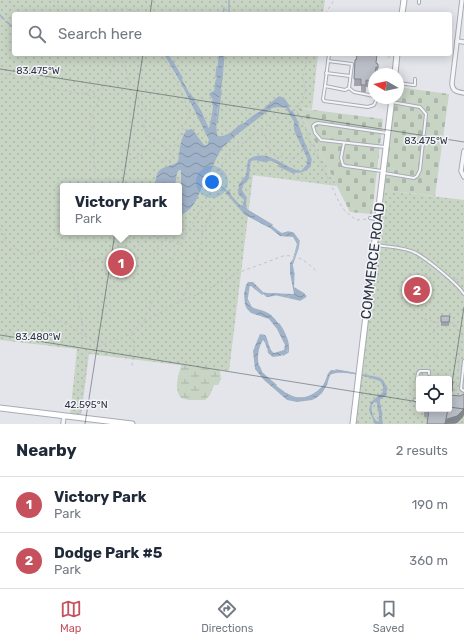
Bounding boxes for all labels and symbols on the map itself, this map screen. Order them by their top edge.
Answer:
text: 83.475°W [16,65,60,77]
north arrow [368,68,404,104]
text: 83.475°W [404,135,448,147]
your location [202,172,222,192]
street label: COMMERCE ROAD [357,202,389,320]
pin: 1 [108,248,134,278]
pin: 2 [404,275,430,305]
text: 83.480°W [15,331,61,343]
text: 42.595°N [64,399,108,411]

